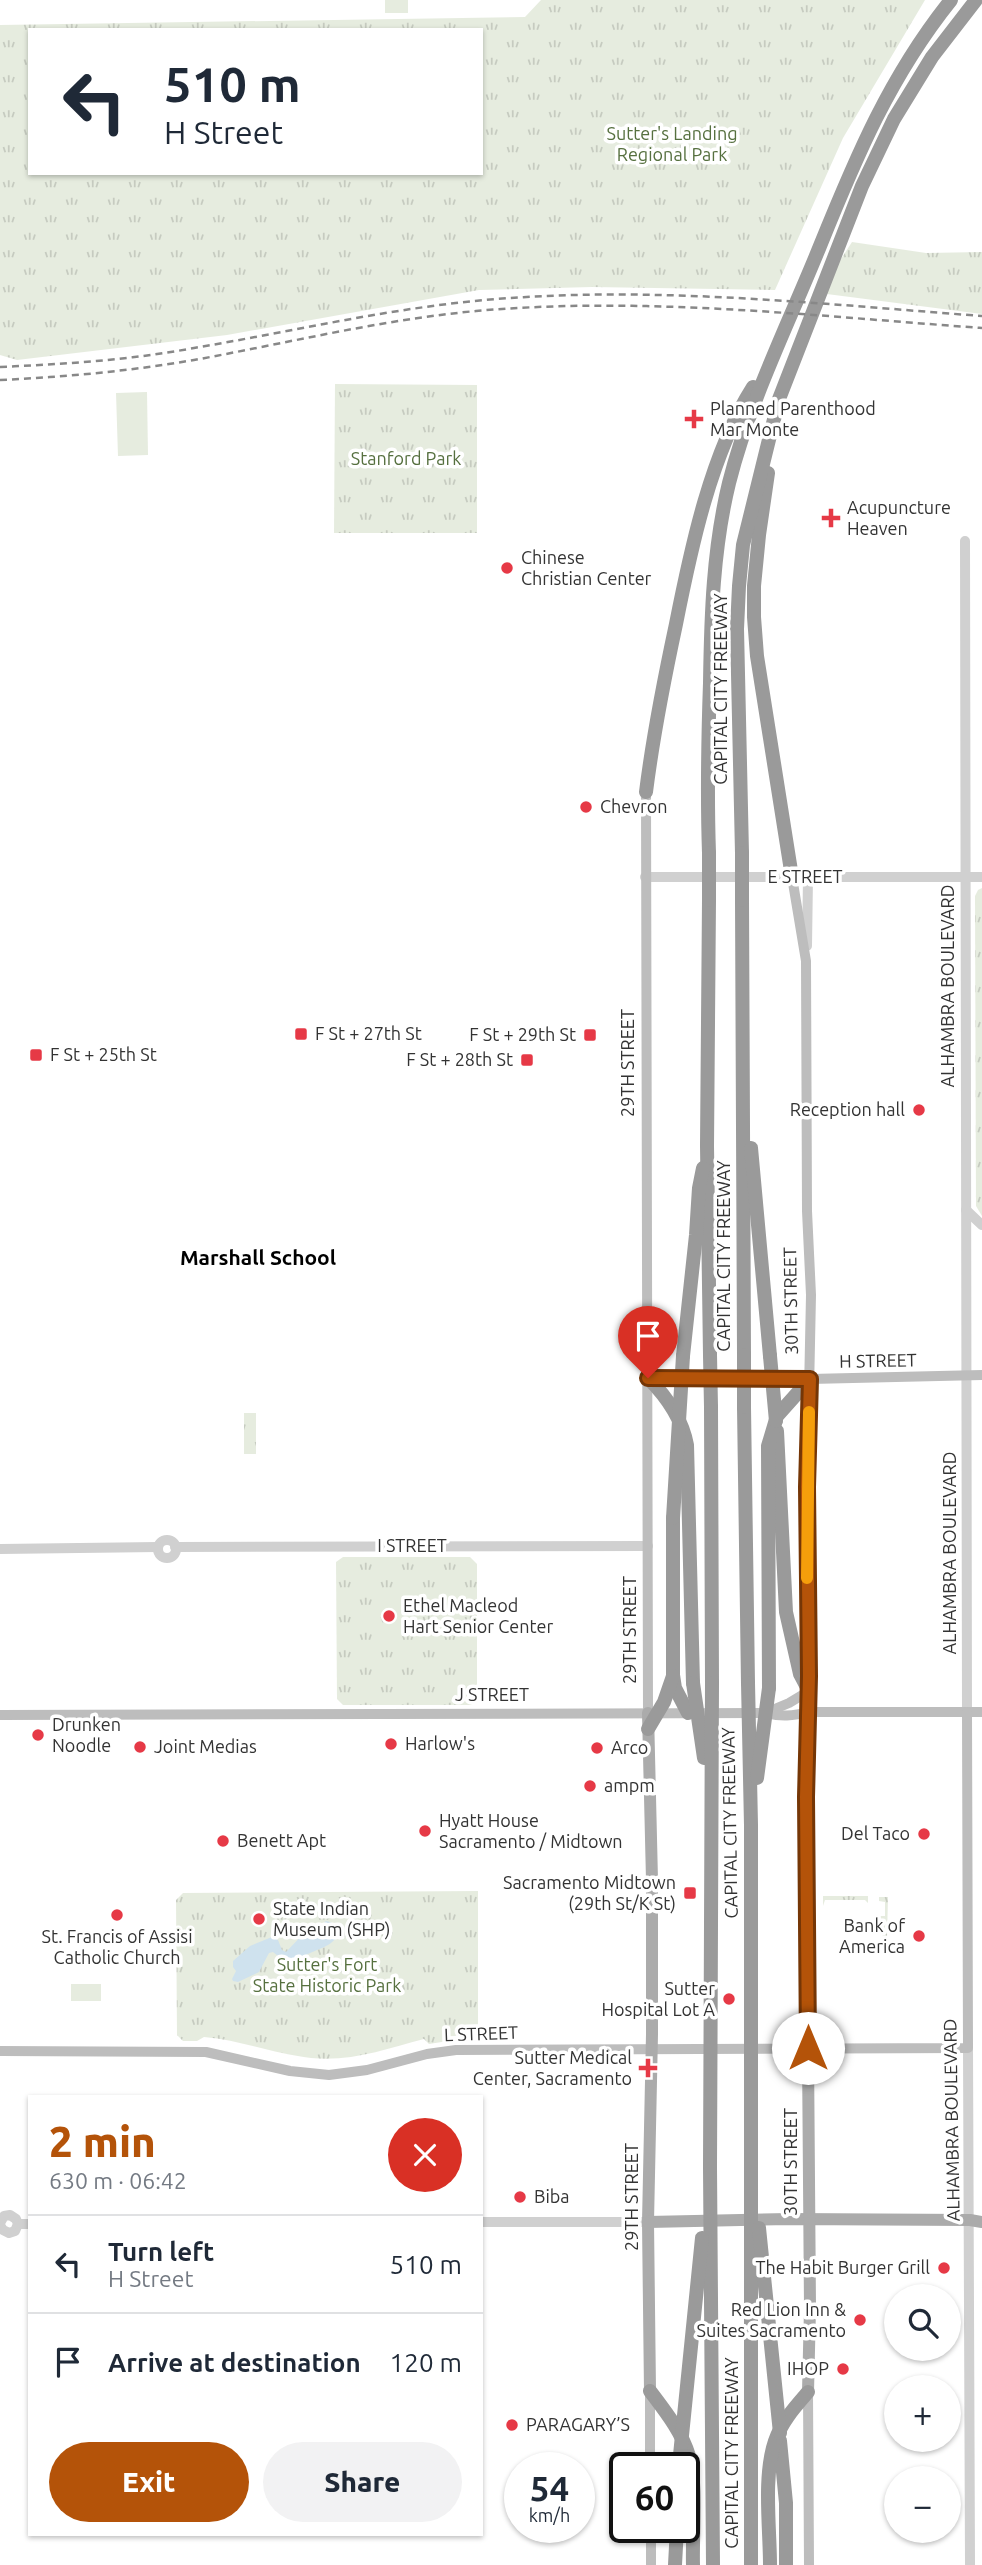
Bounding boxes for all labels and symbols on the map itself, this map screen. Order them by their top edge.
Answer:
park label: Sutter's Landing Regional Park [606,123,738,164]
place label: Planned Parenthood Mar Monte [710,398,876,439]
marker: Planned Parenthood Mar Monte [684,409,704,429]
park label: Stanford Park [351,448,461,468]
place label: Acupuncture Heaven [847,497,951,538]
marker: Acupuncture Heaven [821,508,841,528]
place label: Chinese Christian Center [521,547,652,588]
marker: Chinese Christian Center [499,560,515,576]
street label: CAPITAL CITY FREEWAY [710,593,730,785]
place label: Chevron [600,796,668,816]
marker: Chevron [578,799,594,815]
street label: E STREET [767,866,843,886]
street label: ALHAMBRA BOULEVARD [937,885,957,1087]
street label: 29TH STREET [617,1009,637,1117]
place label: F St + 27th St [315,1023,422,1043]
place label: F St + 29th St [469,1024,576,1044]
marker: F St + 27th St [293,1026,309,1042]
marker: F St + 29th St [582,1027,598,1043]
place label: F St + 25th St [50,1044,157,1064]
marker: F St + 25th St [28,1047,44,1063]
place label: F St + 28th St [406,1049,513,1069]
marker: F St + 28th St [519,1052,535,1068]
place label: Reception hall [790,1099,905,1119]
marker: Reception hall [911,1102,927,1118]
street label: CAPITAL CITY FREEWAY [713,1160,733,1352]
district label: Marshall School [180,1245,336,1269]
street label: 30TH STREET [779,1247,801,1355]
pin [618,1306,678,1378]
street label: H STREET [839,1349,917,1371]
street label: ALHAMBRA BOULEVARD [939,1452,959,1654]
street label: I STREET [377,1535,447,1555]
street label: 29TH STREET [619,1576,639,1684]
place label: Ethel Macleod Hart Senior Center [403,1595,554,1636]
marker: Ethel Macleod Hart Senior Center [381,1608,397,1624]
street label: J STREET [455,1684,529,1704]
place label: Drunken Noodle [52,1714,121,1755]
marker: Drunken Noodle [30,1727,46,1743]
street label: CAPITAL CITY FREEWAY [717,1727,741,1919]
place label: Harlow's [405,1733,475,1753]
place label: Joint Medias [154,1736,257,1756]
marker: Harlow's [383,1736,399,1752]
place label: Arco [611,1737,648,1757]
marker: Joint Medias [132,1739,148,1755]
marker: Arco [589,1740,605,1756]
place label: ampm [604,1775,655,1795]
marker: ampm [582,1778,598,1794]
place label: Hyatt House Sacramento / Midtown [439,1810,623,1851]
marker: Hyatt House Sacramento / Midtown [417,1823,433,1839]
place label: Del Taco [841,1823,910,1843]
marker: Del Taco [916,1826,932,1842]
place label: Benett Apt [237,1830,326,1850]
marker: Benett Apt [215,1833,231,1849]
place label: Sacramento Midtown (29th St/K St) [503,1872,676,1914]
marker: Sacramento Midtown (29th St/K St) [682,1885,698,1901]
place label: State Indian Museum (SHP) [273,1898,390,1940]
marker: St. Francis of Assisi Catholic Church [109,1907,125,1923]
marker: State Indian Museum (SHP) [251,1911,267,1927]
place label: Bank of America [839,1915,905,1956]
place label: St. Francis of Assisi Catholic Church [41,1926,193,1967]
marker: Bank of America [911,1928,927,1944]
park label: Sutter's Fort State Historic Park [253,1954,401,1995]
place label: Sutter Hospital Lot A [601,1978,715,2019]
marker: Sutter Hospital Lot A [721,1991,737,2007]
position arrow [771,2011,845,2085]
street label: ALHAMBRA BOULEVARD [939,2018,963,2222]
street label: L STREET [444,2022,518,2044]
place label: Sutter Medical Center, Sacramento [473,2047,632,2088]
marker: Sutter Medical Center, Sacramento [638,2058,658,2078]
street label: 30TH STREET [780,2108,800,2216]
street label: 29TH STREET [621,2143,641,2251]
place label: Biba [534,2186,570,2206]
marker: Biba [512,2189,528,2205]
place label: The Habit Burger Grill [755,2257,930,2277]
marker: The Habit Burger Grill [936,2260,952,2276]
place label: Red Lion Inn & Suites Sacramento [697,2299,846,2340]
marker: Red Lion Inn & Suites Sacramento [852,2312,868,2328]
street label: CAPITAL CITY FREEWAY [721,2357,741,2549]
place label: IHOP [787,2358,829,2378]
marker: IHOP [835,2361,851,2377]
place label: PARAGARY’S [526,2414,630,2434]
marker: PARAGARY’S [504,2417,520,2433]
speed limit sign: 60 [609,2452,700,2543]

